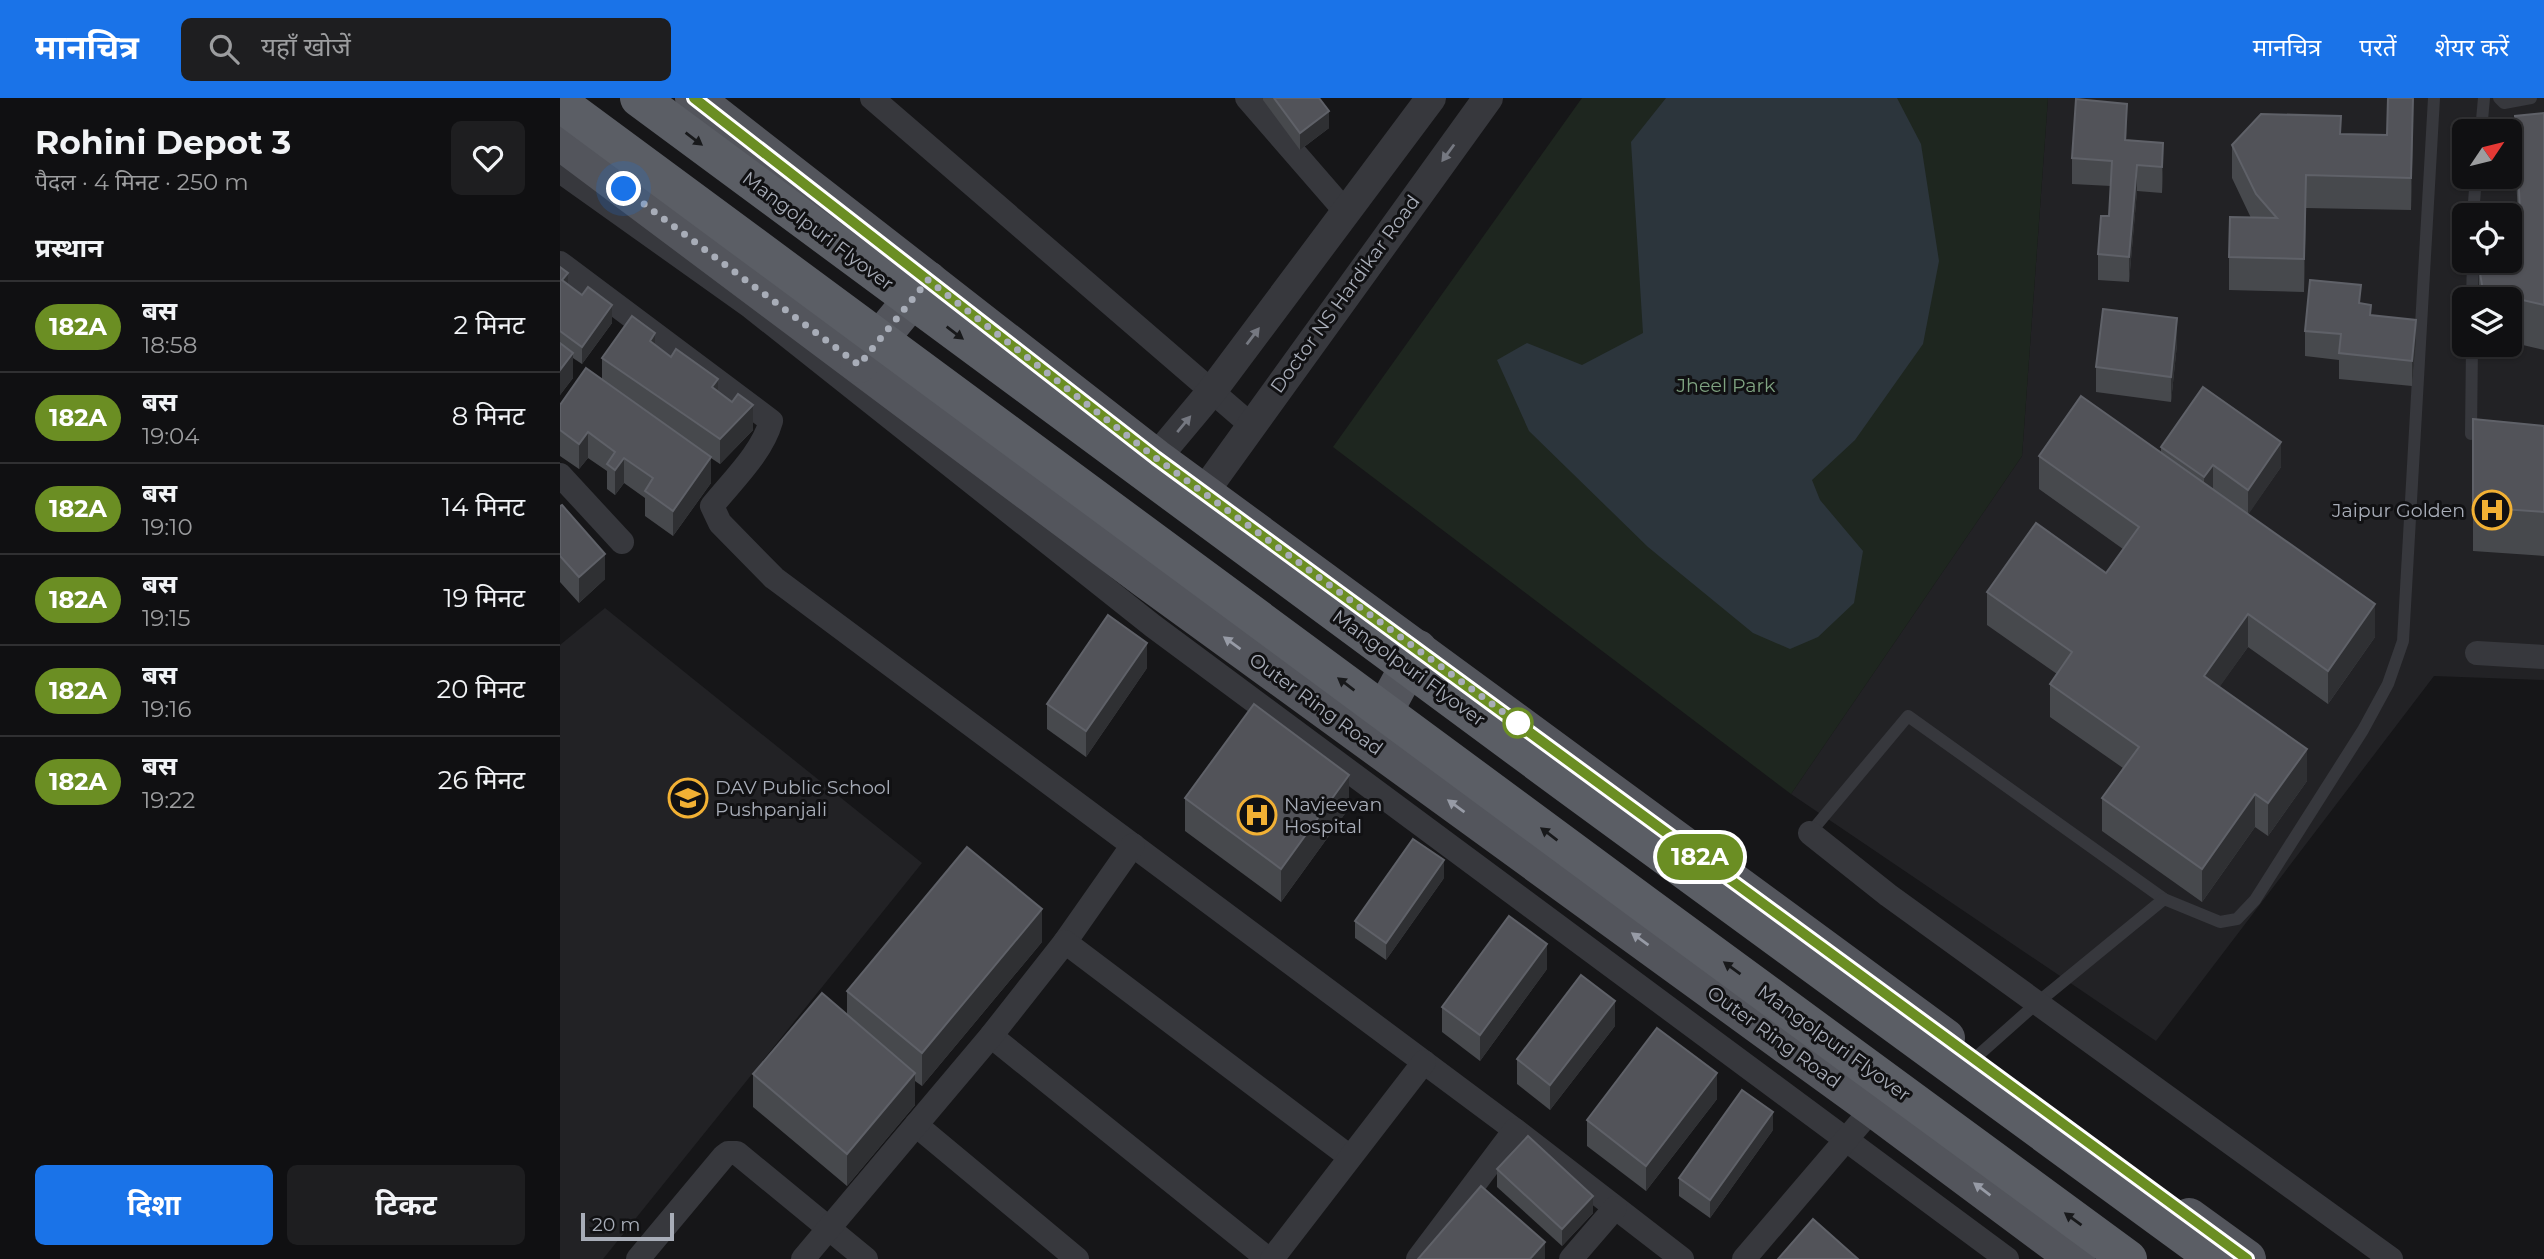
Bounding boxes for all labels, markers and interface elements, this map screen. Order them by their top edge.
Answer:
search box [181,18,671,81]
text: मानचित्र [35,27,139,67]
icon: search [205,30,243,68]
text: यहाँ खोजें [261,31,351,63]
text: मानचित्र [2253,33,2321,62]
text: परतें [2359,33,2396,62]
text: शेयर करें [2434,33,2509,62]
north arrow [2452,119,2522,189]
map controls [2452,119,2522,357]
button: heart [451,121,525,195]
text: Rohini Depot 3 [35,122,291,162]
one-way arrow [684,131,702,146]
one-way arrow [1441,144,1455,162]
street label: Mangolpuri Flyover [738,167,898,295]
text: पैदल · 4 मिनट · 250 m [35,168,249,196]
your location [606,171,641,206]
street label: Doctor NS Hardikar Road [1265,191,1425,397]
button: locate [2452,203,2522,273]
text: प्रस्थान [35,232,103,264]
button: layers [2452,287,2522,357]
text: बस [142,295,177,327]
text: 2 मिनट [454,309,525,341]
text: 182A [49,312,107,341]
one-way arrow [946,326,964,340]
one-way arrow [1246,327,1260,346]
text: 18:58 [142,331,197,359]
park label: Jheel Park [1676,374,1776,397]
text: बस [142,386,177,418]
text: 8 मिनट [452,400,525,432]
text: 182A [49,403,107,432]
one-way arrow [1176,416,1191,433]
text: 19:04 [142,422,200,450]
text: बस [142,477,177,509]
hospital icon: Jaipur Golden [2471,489,2513,531]
text: 14 मिनट [442,491,525,523]
text: 182A [49,494,107,523]
place label: Jaipur Golden [2331,499,2465,522]
text: 19:10 [142,513,193,541]
text: बस [142,568,177,600]
text: 19 मिनट [443,582,525,614]
text: 182A [49,585,107,614]
text: 19:15 [142,604,190,632]
street label: Mangolpuri Flyover [1328,605,1490,731]
one-way arrow [1223,636,1241,650]
street label: Outer Ring Road [1245,648,1387,760]
text: बस [142,659,177,691]
text: 20 मिनट [436,673,525,705]
text: 182A [49,676,107,705]
one-way arrow [1337,677,1355,691]
text: 19:16 [142,695,191,723]
unlabelled marker [1503,708,1533,738]
text: बस [142,750,177,782]
text: 26 मिनट [438,764,525,796]
text: 182A [49,767,107,796]
place label: DAV Public School Pushpanjali [715,776,891,821]
school or university icon: DAV Public School Pushpanjali [667,777,709,819]
text: 19:22 [142,786,195,814]
place label: Navjeevan Hospital [1284,793,1382,838]
hospital icon: Navjeevan Hospital [1236,794,1278,836]
one-way arrow [1447,799,1465,813]
one-way arrow [1540,826,1558,841]
line badge: 182A [1651,834,1749,880]
text: 182A [1671,842,1729,871]
one-way arrow [1631,932,1649,946]
one-way arrow [1723,962,1741,976]
street label: Mangolpuri Flyover [1753,980,1915,1106]
street label: Outer Ring Road [1703,981,1845,1093]
button: दिशा [35,1165,273,1245]
button: टिकट [287,1165,525,1245]
one-way arrow [1973,1182,1991,1196]
scale bar [581,1210,674,1242]
one-way arrow [2064,1212,2082,1226]
text: 20 m [592,1213,640,1236]

